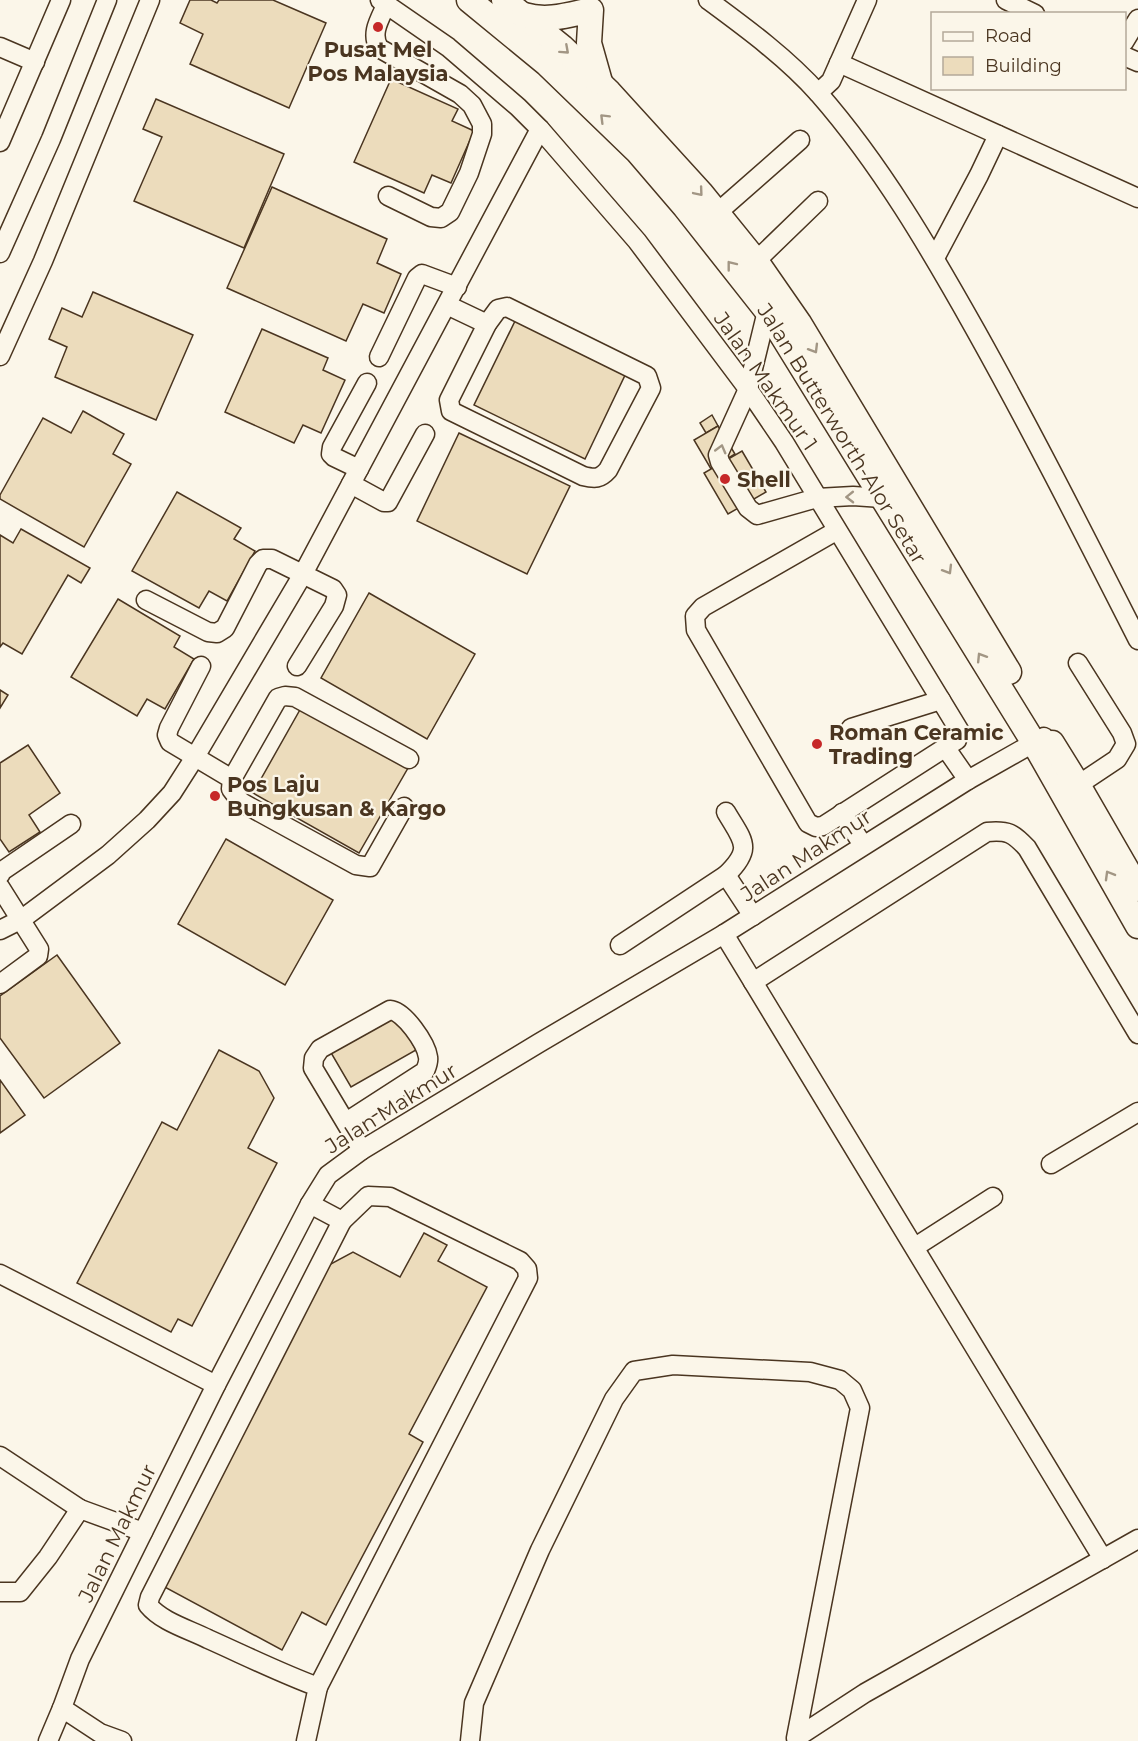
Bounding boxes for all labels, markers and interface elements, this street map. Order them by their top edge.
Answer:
legend [931,12,1126,90]
marker: Pusat Mel Pos Malaysia [371,20,385,34]
text: Road [985,25,1032,47]
place label: Pusat Mel Pos Malaysia [308,37,448,86]
one-way arrow [558,43,569,54]
text: Building [985,55,1062,77]
one-way arrow [600,114,611,125]
one-way arrow [692,185,703,196]
one-way arrow [728,261,739,272]
street label: Jalan Butterworth-Alor Setar [752,297,932,568]
street label: Jalan Makmur 1 [708,306,823,455]
one-way arrow [807,343,819,353]
one-way arrow [714,444,727,454]
place label: Shell [737,467,791,492]
marker: Shell [718,472,732,486]
one-way arrow [845,491,854,503]
one-way arrow [940,564,952,574]
one-way arrow [976,653,988,663]
place label: Roman Ceramic Trading [829,720,1004,769]
marker: Roman Ceramic Trading [810,737,824,751]
place label: Pos Laju Bungkusan & Kargo [227,772,446,821]
marker: Pos Laju Bungkusan & Kargo [208,789,222,803]
street label: Jalan Makmur [735,804,876,907]
one-way arrow [1105,871,1116,882]
street label: Jalan Makmur [320,1058,461,1159]
street label: Jalan Makmur [72,1460,161,1607]

